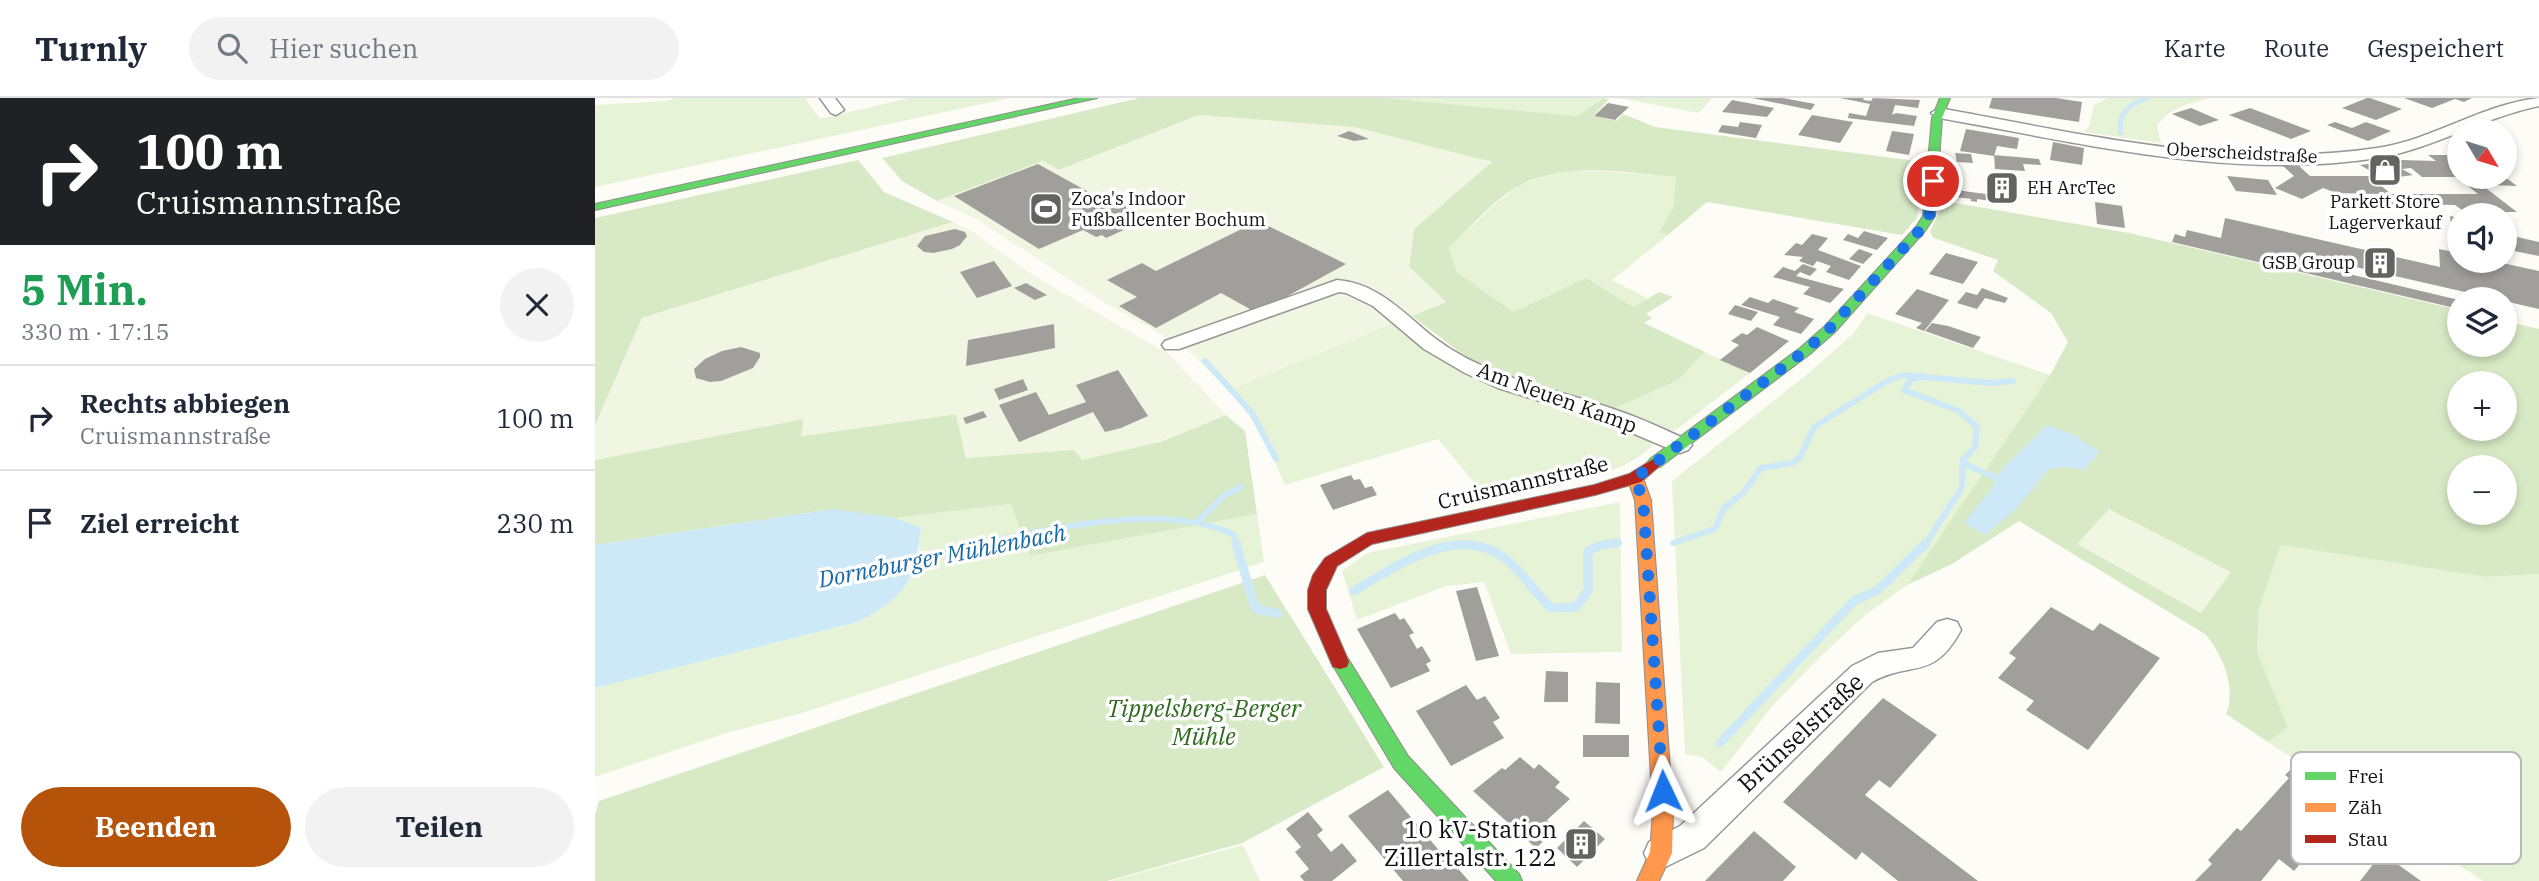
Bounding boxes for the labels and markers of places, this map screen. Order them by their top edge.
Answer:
pin [1903,151,1963,211]
shop icon: Parkett Store Lagerverkauf [2366,151,2404,189]
building icon: EH ArcTec [1983,169,2021,207]
place label: EH ArcTec [2027,176,2116,199]
place label: Zoca's Indoor Fußballcenter Bochum [1071,187,1266,231]
sports icon: Zoca's Indoor Fußballcenter Bochum [1027,190,1065,228]
place label: Parkett Store Lagerverkauf [2329,190,2443,234]
building icon: GSB Group [2361,244,2399,282]
place label: GSB Group [2262,251,2355,274]
place label: 10 kV-Station Zillertalstr. 122 [1384,813,1557,873]
building icon: 10 kV-Station Zillertalstr. 122 [1562,825,1600,863]

